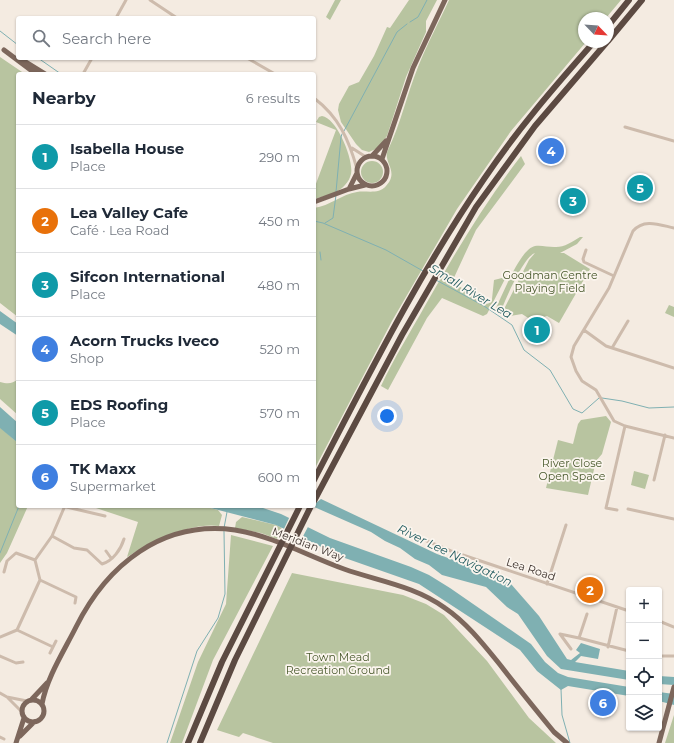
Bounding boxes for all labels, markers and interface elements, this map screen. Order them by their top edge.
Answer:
north arrow [578,12,614,48]
search box [16,16,316,60]
icon: search [30,27,52,49]
text: Search here [62,29,151,48]
text: Nearby [32,88,96,108]
text: 6 results [246,90,300,106]
pin: 4 [538,136,564,166]
text: Isabella House [70,139,184,158]
text: 1 [42,149,48,165]
text: 290 m [259,149,300,165]
text: Place [70,158,106,174]
pin: 5 [627,173,653,203]
pin: 3 [560,186,586,216]
text: Lea Valley Cafe [70,203,188,222]
text: 2 [41,213,49,229]
text: 450 m [258,213,300,229]
text: Café · Lea Road [70,222,169,238]
water label: Small River Lea [427,260,515,322]
text: Sifcon International [70,267,225,286]
park label: Goodman Centre Playing Field [502,268,598,295]
text: 3 [41,277,49,293]
text: 480 m [257,277,300,293]
text: Place [70,286,106,302]
pin: 1 [524,315,550,345]
text: Acorn Trucks Iveco [70,331,219,350]
text: 4 [41,341,49,357]
text: 520 m [260,341,300,357]
text: Shop [70,350,104,366]
text: EDS Roofing [70,395,168,414]
text: 5 [41,405,49,421]
text: 570 m [260,405,300,421]
your location [377,406,397,426]
text: Place [70,414,106,430]
park label: River Close Open Space [538,456,606,483]
text: TK Maxx [70,459,136,478]
text: 6 [41,469,49,485]
text: 600 m [258,469,300,485]
text: Supermarket [70,478,156,494]
water label: River Lee Navigation [395,521,515,589]
street label: Meridian Way [270,524,346,564]
street label: Lea Road [505,554,557,584]
pin: 2 [577,575,603,605]
map controls [626,587,662,731]
button: + [626,587,662,623]
button: − [626,623,662,659]
park label: Town Mead Recreation Ground [286,650,390,677]
button: locate [626,659,662,695]
pin: 6 [590,688,616,718]
button: layers [626,695,662,731]

